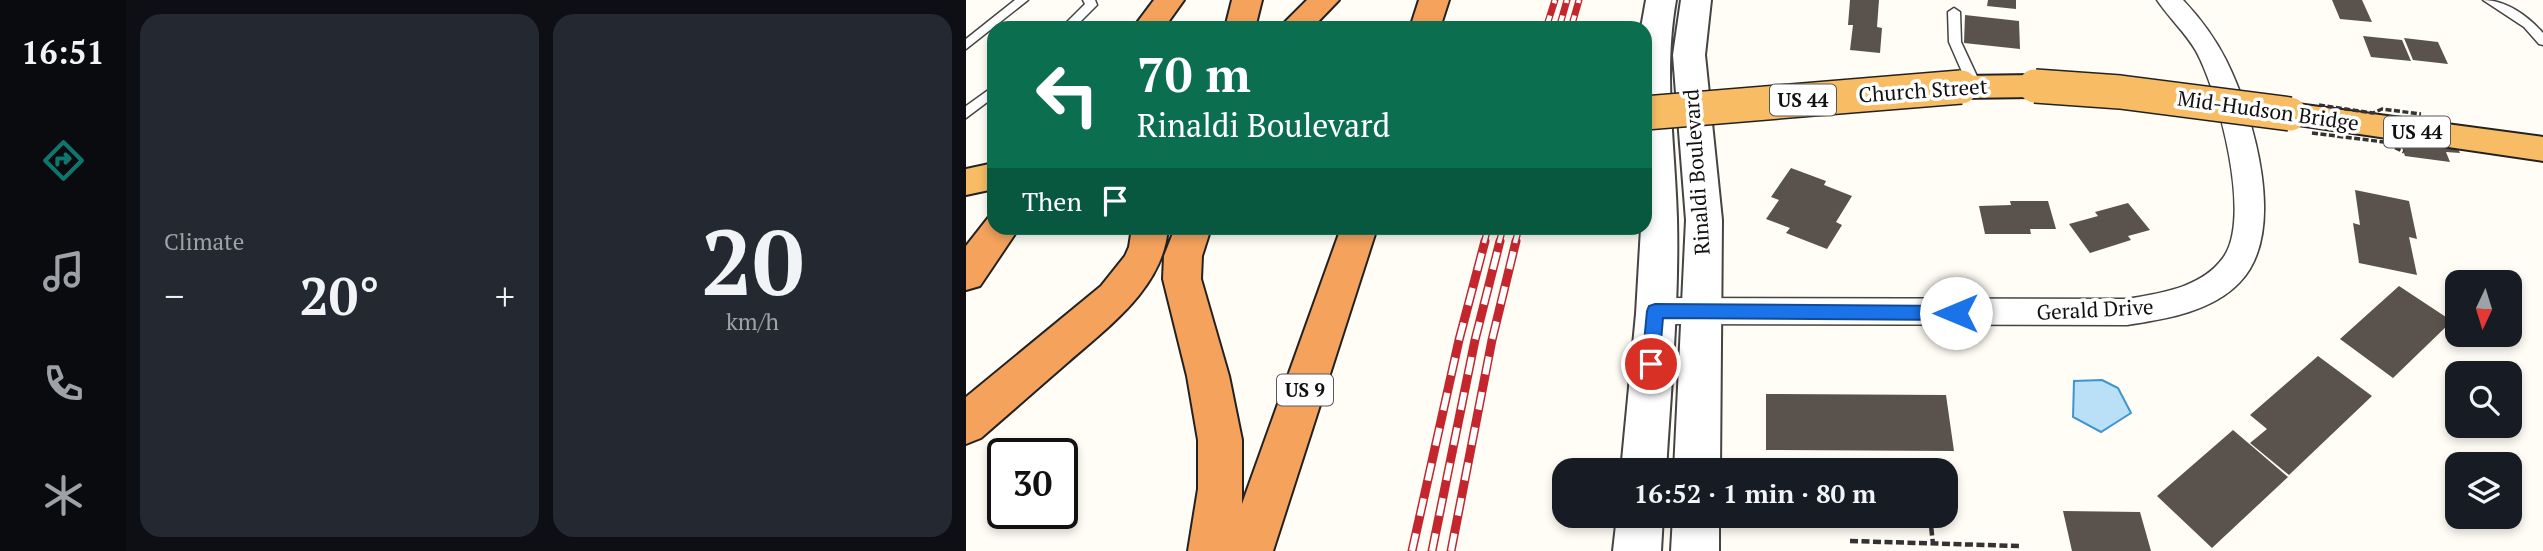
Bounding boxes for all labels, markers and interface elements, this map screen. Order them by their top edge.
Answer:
text: 16:51 [21,31,105,73]
text: 70 m [1137,41,1251,106]
icon: left [1022,49,1113,140]
street label: Church Street [1858,72,1989,108]
street label: Mid-Hudson Bridge [2176,83,2361,137]
road number: US 44 [1770,85,1836,116]
street label: Rinaldi Boulevard [1676,88,1716,256]
text: Rinaldi Boulevard [1137,104,1390,146]
road number: US 44 [2384,116,2450,148]
icon: directions [39,136,88,185]
icon: arrive [1096,182,1134,220]
text: Then [1022,184,1082,218]
text: 20 [701,200,804,321]
text: Climate [164,226,244,257]
icon: music [39,247,88,296]
text: 20° [299,261,380,330]
north arrow [2445,270,2522,346]
map controls [2445,270,2522,529]
text: − [164,271,184,321]
text: + [495,271,515,321]
position arrow [1919,276,1993,350]
street label: Gerald Drive [2036,292,2154,326]
text: km/h [726,306,779,337]
pin [1621,334,1681,394]
icon: arrive [1632,345,1670,383]
icon: phone [39,359,88,408]
button: search [2445,361,2522,438]
road number: US 9 [1277,374,1333,406]
speed limit sign: 30 [987,438,1078,529]
button: layers [2445,452,2522,529]
icon: climate [39,471,88,520]
text: 16:52 · 1 min · 80 m [1634,476,1876,510]

